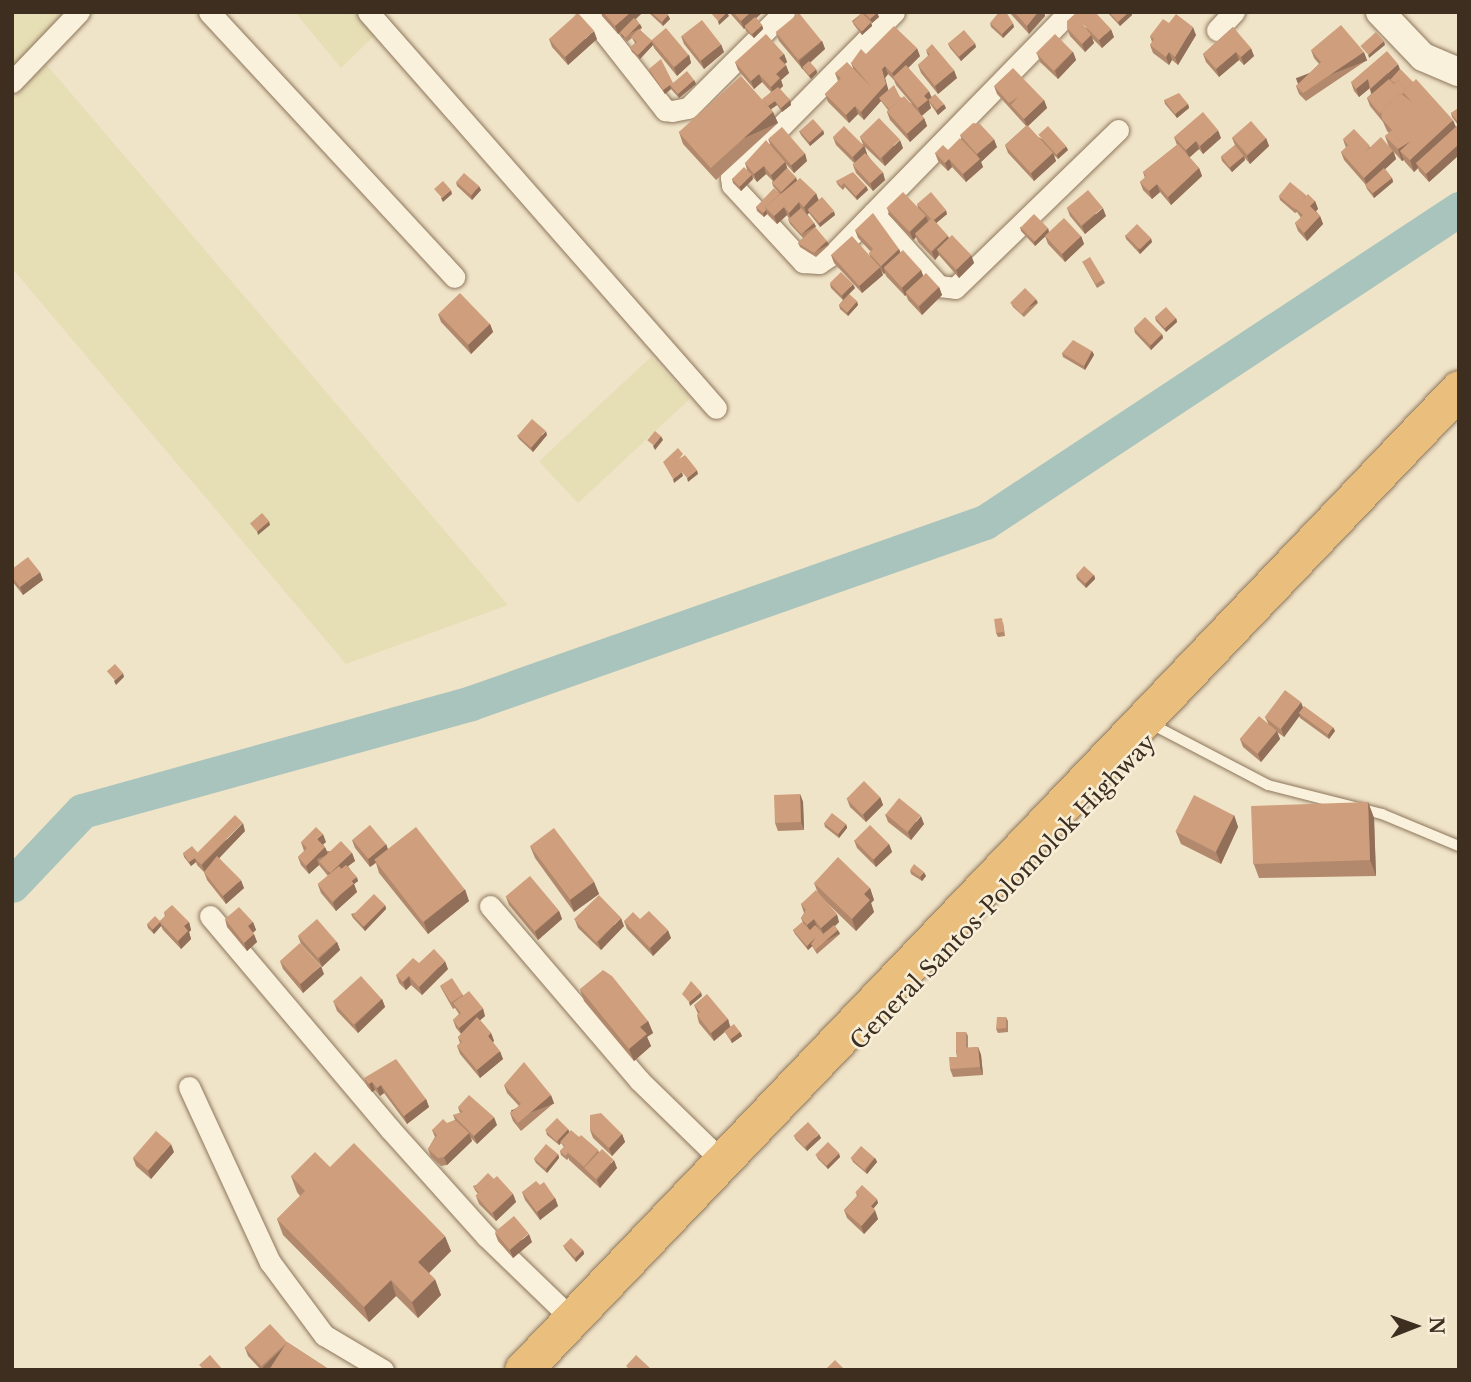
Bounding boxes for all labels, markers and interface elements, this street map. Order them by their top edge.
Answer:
street label: General Santos-Polomolok Highway [844,728,1162,1056]
north arrow [1380,1291,1450,1361]
text: N [1425,1316,1448,1335]

